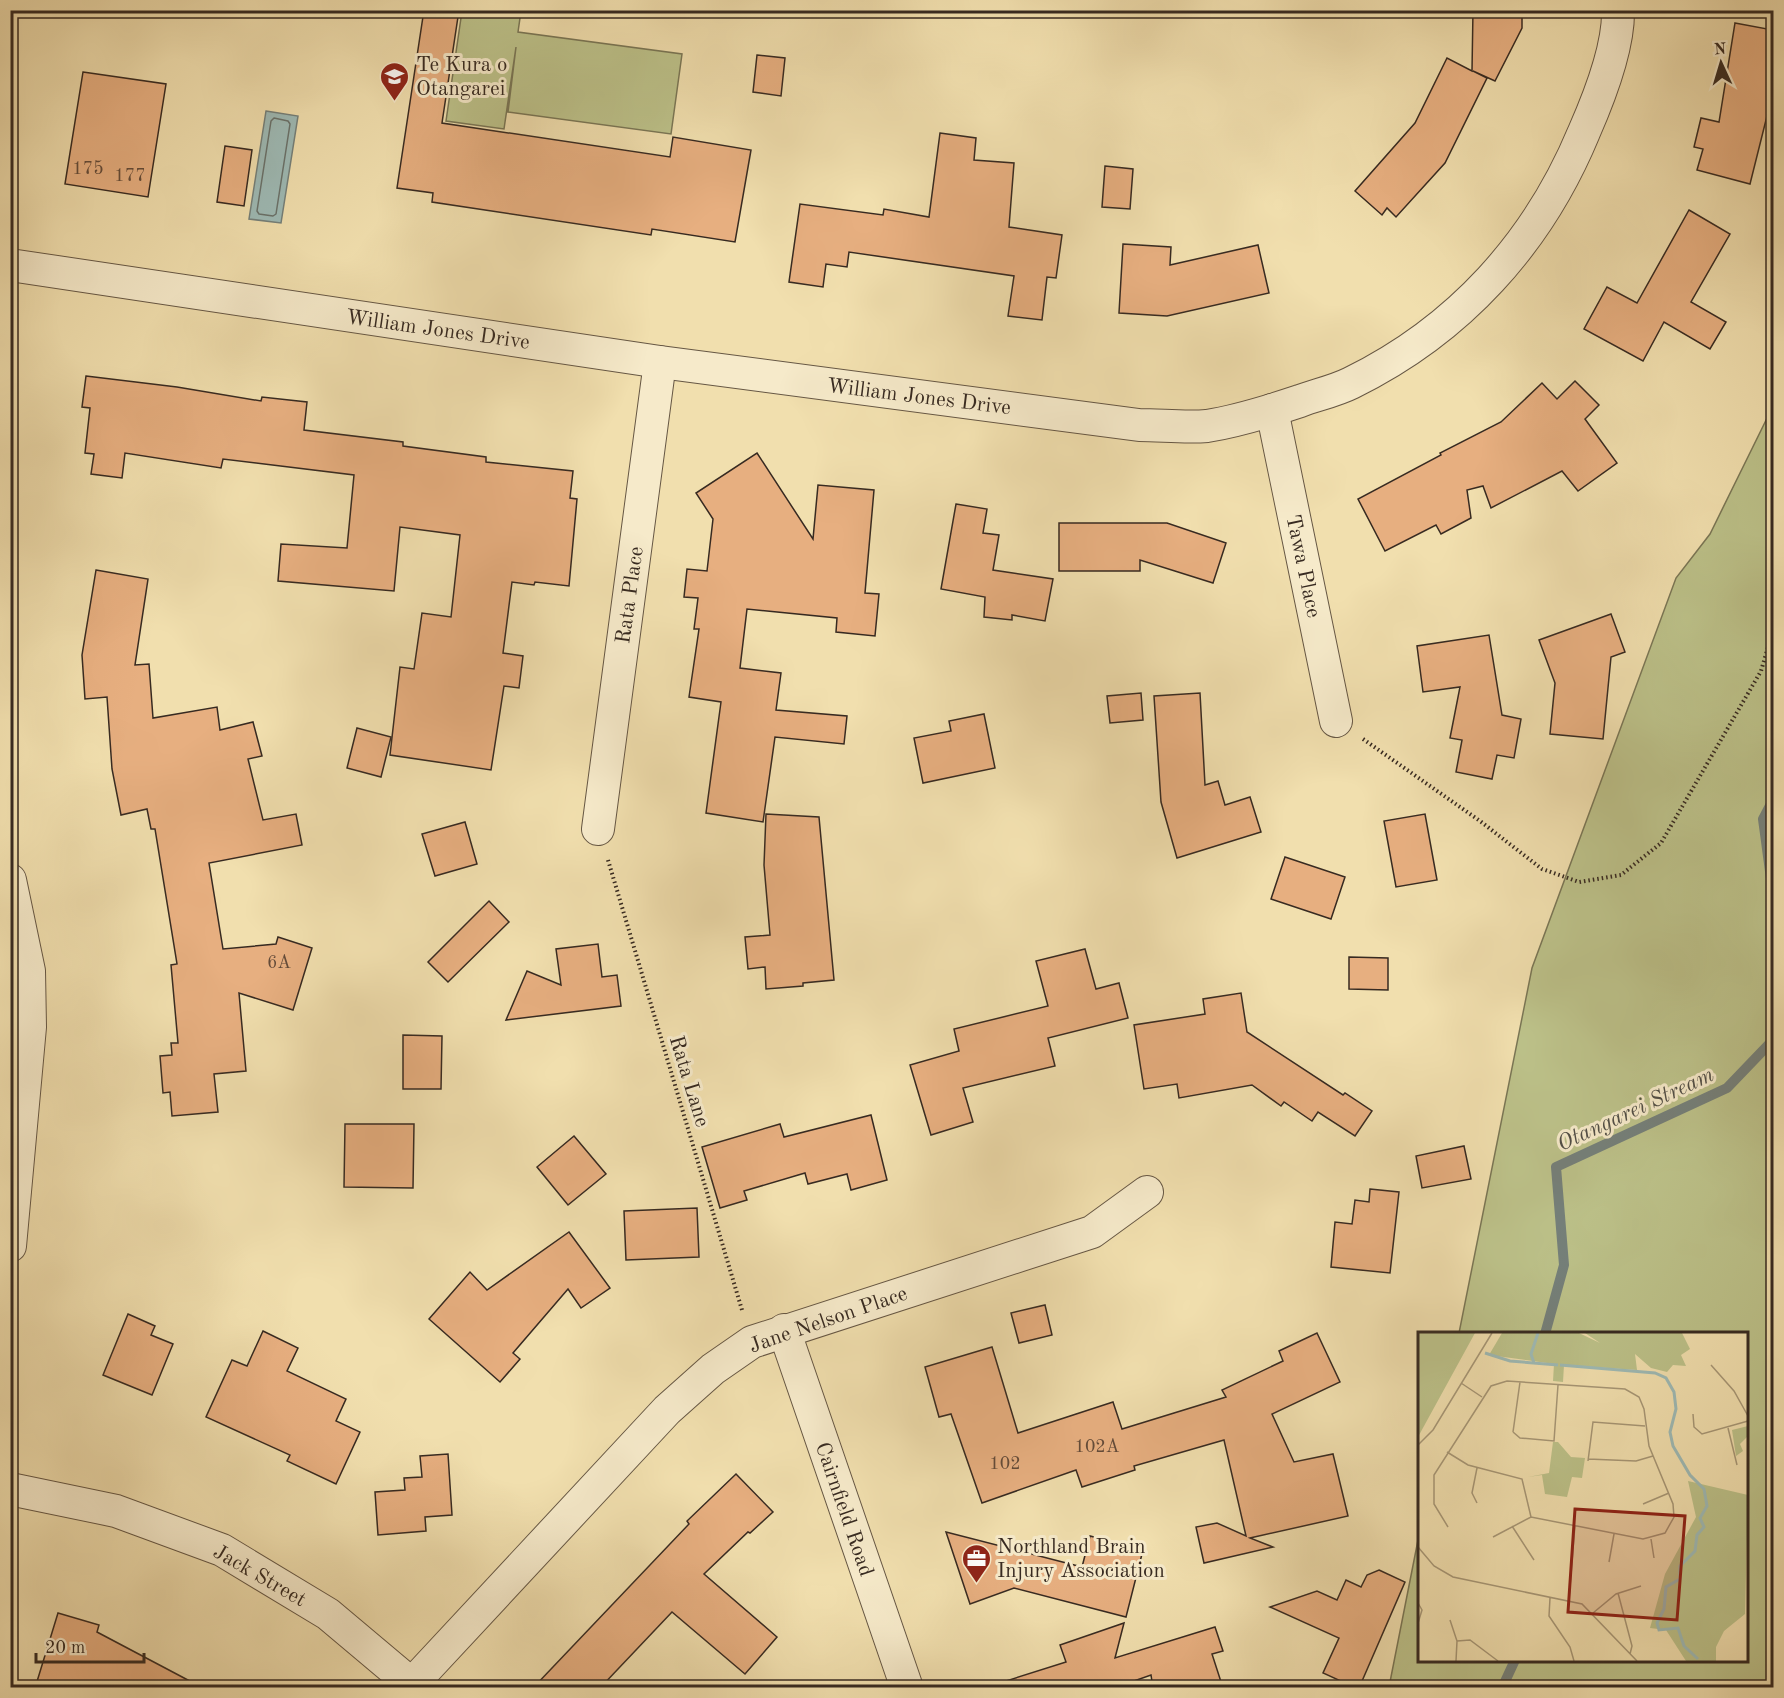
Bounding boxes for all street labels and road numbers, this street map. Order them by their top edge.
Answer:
street label: William Jones Drive [345,307,531,354]
street label: William Jones Drive [826,376,1012,419]
street label: Tawa Place [1281,513,1324,620]
street label: Rata Place [613,545,648,645]
street label: Rata Lane [665,1033,712,1130]
street label: Jane Nelson Place [747,1283,910,1357]
street label: Cairnfield Road [811,1440,876,1579]
street label: Jack Street [209,1541,309,1611]

